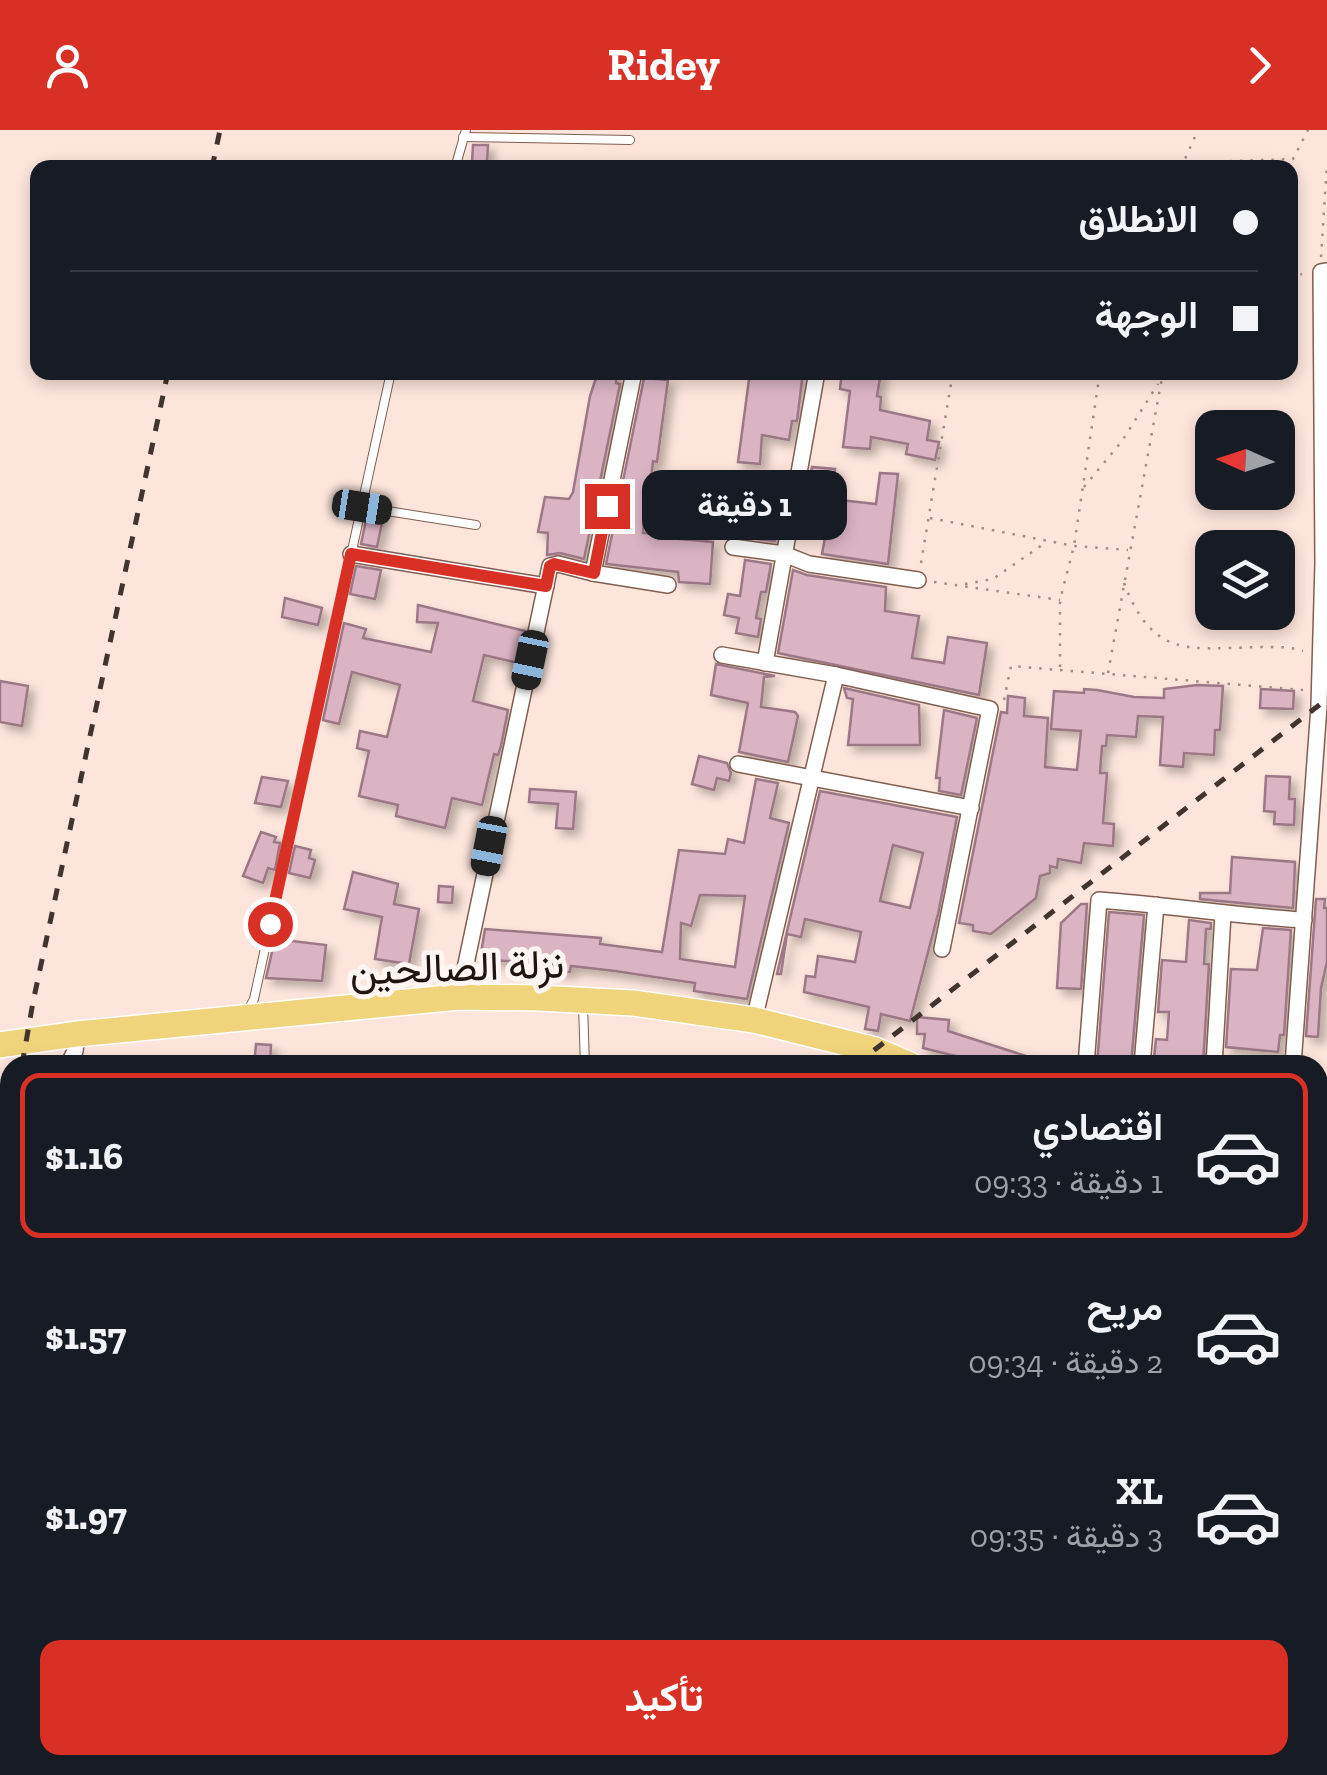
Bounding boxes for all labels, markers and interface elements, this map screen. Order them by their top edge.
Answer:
icon: person [40,38,95,93]
text: Ridey [607,38,720,92]
icon: forward [1232,38,1287,93]
text: الانطلاق [1079,196,1198,242]
text: الوجهة [1095,292,1198,338]
north arrow [1195,410,1295,510]
map controls [1195,410,1295,630]
callout: 1 دقيقة [642,471,847,541]
route end [585,484,630,529]
text: 1 دقيقة [697,486,792,524]
car [330,487,394,527]
button: layers [1195,530,1295,630]
car [509,628,551,692]
car [469,814,509,878]
route start [248,902,293,947]
street label: نزلة الصالحين [349,939,565,996]
text: اقتصادي [1032,1104,1163,1150]
icon: car [1193,1111,1283,1201]
text: $1.16 [45,1133,123,1179]
text: 1 دقيقة · 09:33 [974,1163,1163,1201]
text: مريح [1087,1284,1163,1330]
icon: car [1193,1291,1283,1381]
text: $1.57 [45,1313,126,1359]
text: 2 دقيقة · 09:34 [968,1343,1163,1381]
text: XL [1116,1468,1163,1514]
icon: car [1193,1471,1283,1561]
text: $1.97 [45,1493,127,1539]
text: 3 دقيقة · 09:35 [970,1517,1163,1555]
button: تأكيد [40,1640,1288,1755]

